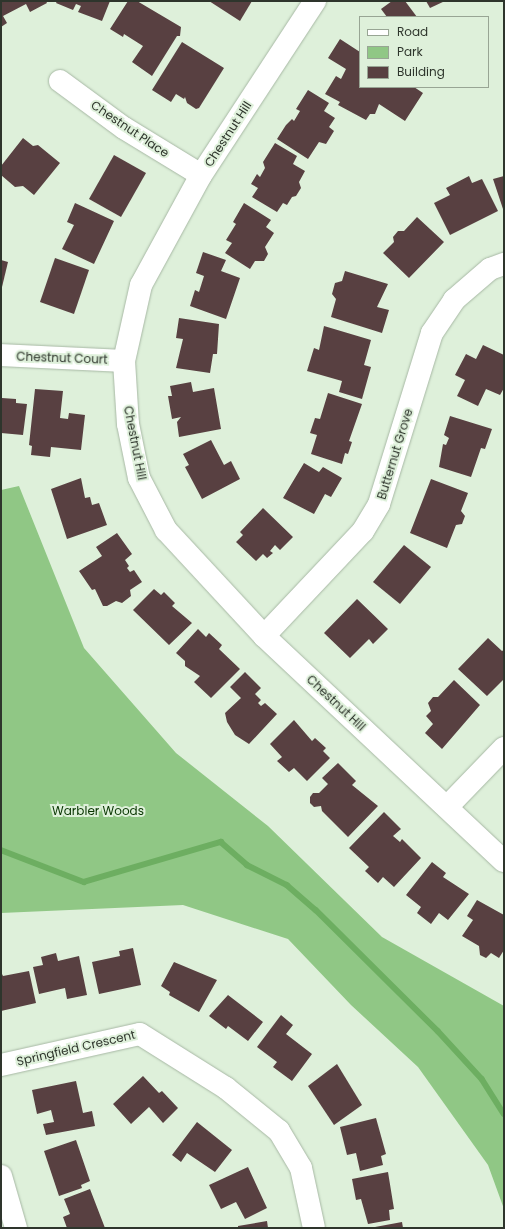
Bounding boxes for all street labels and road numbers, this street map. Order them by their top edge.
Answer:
street label: Chestnut Place [88,98,172,160]
street label: Chestnut Hill [202,99,254,169]
street label: Chestnut Court [16,349,108,367]
street label: Chestnut Hill [121,405,149,481]
street label: Butternut Grove [374,407,416,501]
street label: Chestnut Hill [304,672,368,734]
street label: Springfield Crescent [15,1027,137,1069]

